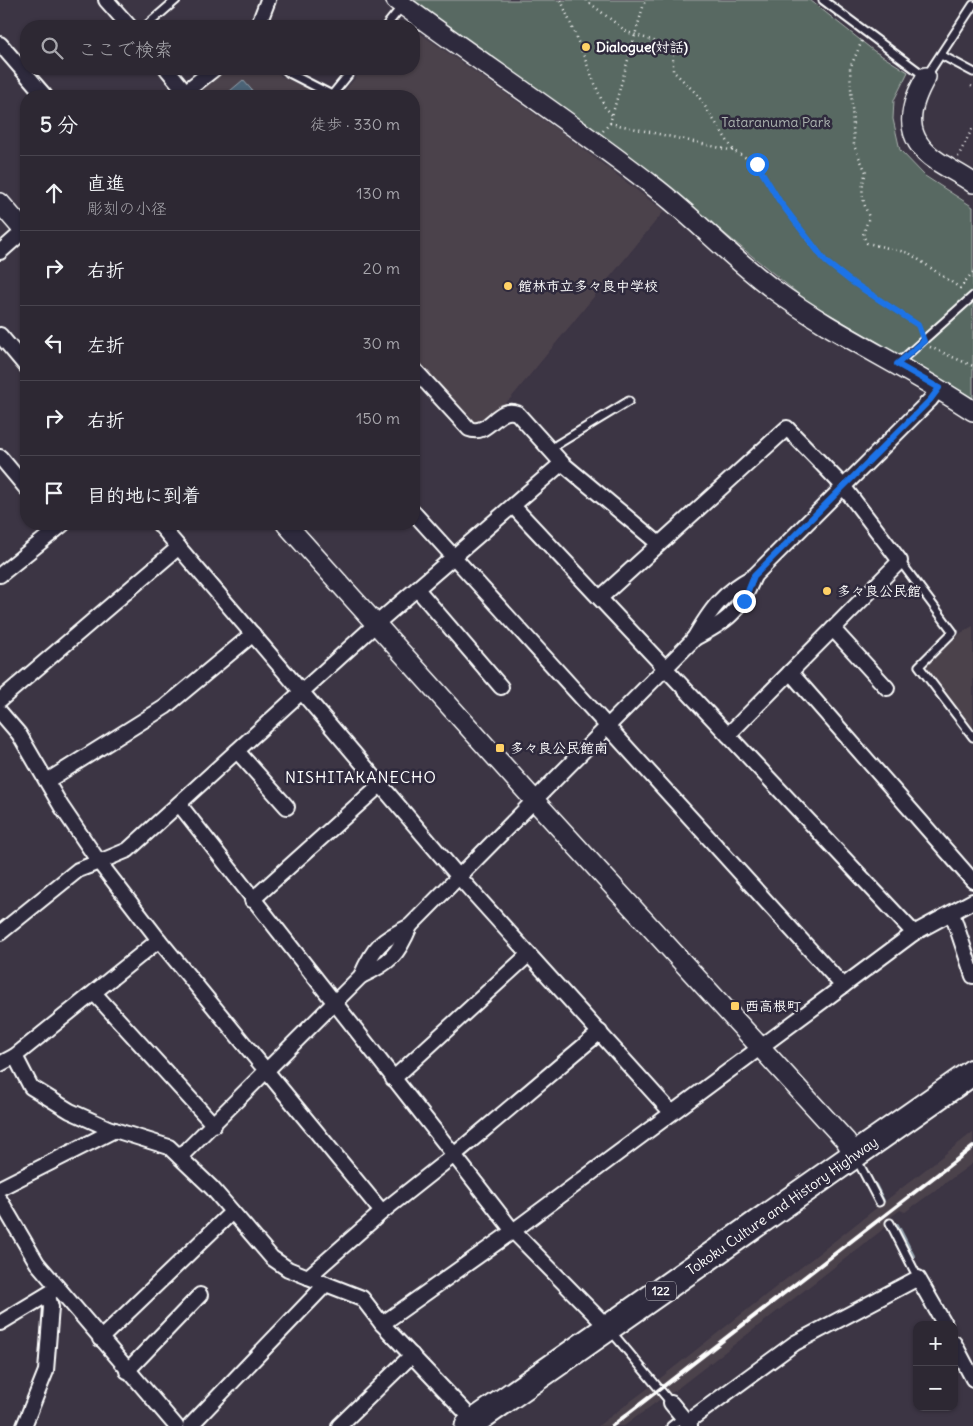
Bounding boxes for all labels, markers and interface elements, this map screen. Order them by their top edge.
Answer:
search box [20,20,420,75]
icon: search [38,34,66,62]
text: ここで検索 [78,37,173,61]
place label: Dialogue(対話) [596,38,688,56]
marker: Dialogue(対話) [580,41,592,53]
text: 5 分 [40,111,78,138]
park label: Tataranuma Park [721,113,831,131]
text: 徒歩 · 330 m [310,114,400,134]
route start [746,153,769,176]
text: 直進 [87,171,125,195]
icon: ahead [40,179,68,207]
text: 130 m [356,183,400,203]
text: 彫刻の小径 [87,198,167,218]
icon: right [40,254,68,282]
text: 右折 [87,258,125,282]
text: 20 m [363,258,400,278]
place label: 館林市立多々良中学校 [518,277,658,295]
marker: 館林市立多々良中学校 [502,280,514,292]
icon: left [40,329,68,357]
text: 左折 [87,333,125,357]
text: 30 m [363,333,400,353]
icon: right [40,404,68,432]
text: 右折 [87,408,125,432]
text: 150 m [356,408,400,428]
icon: arrive [40,479,68,507]
text: 目的地に到着 [87,483,201,507]
place label: 多々良公民館 [837,582,921,600]
marker: 多々良公民館 [821,585,833,597]
route end [733,590,756,613]
place label: 多々良公民館南 [510,739,608,757]
marker: 多々良公民館南 [494,742,506,754]
district label: NISHITAKANECHO [285,767,437,787]
place label: 西高根町 [745,997,801,1015]
marker: 西高根町 [729,1000,741,1012]
street label: Tokoku Culture and History Highway [683,1133,881,1279]
road number: 122 [646,1282,676,1300]
map controls [913,1321,958,1411]
button: + [913,1321,958,1366]
button: − [913,1366,958,1411]

